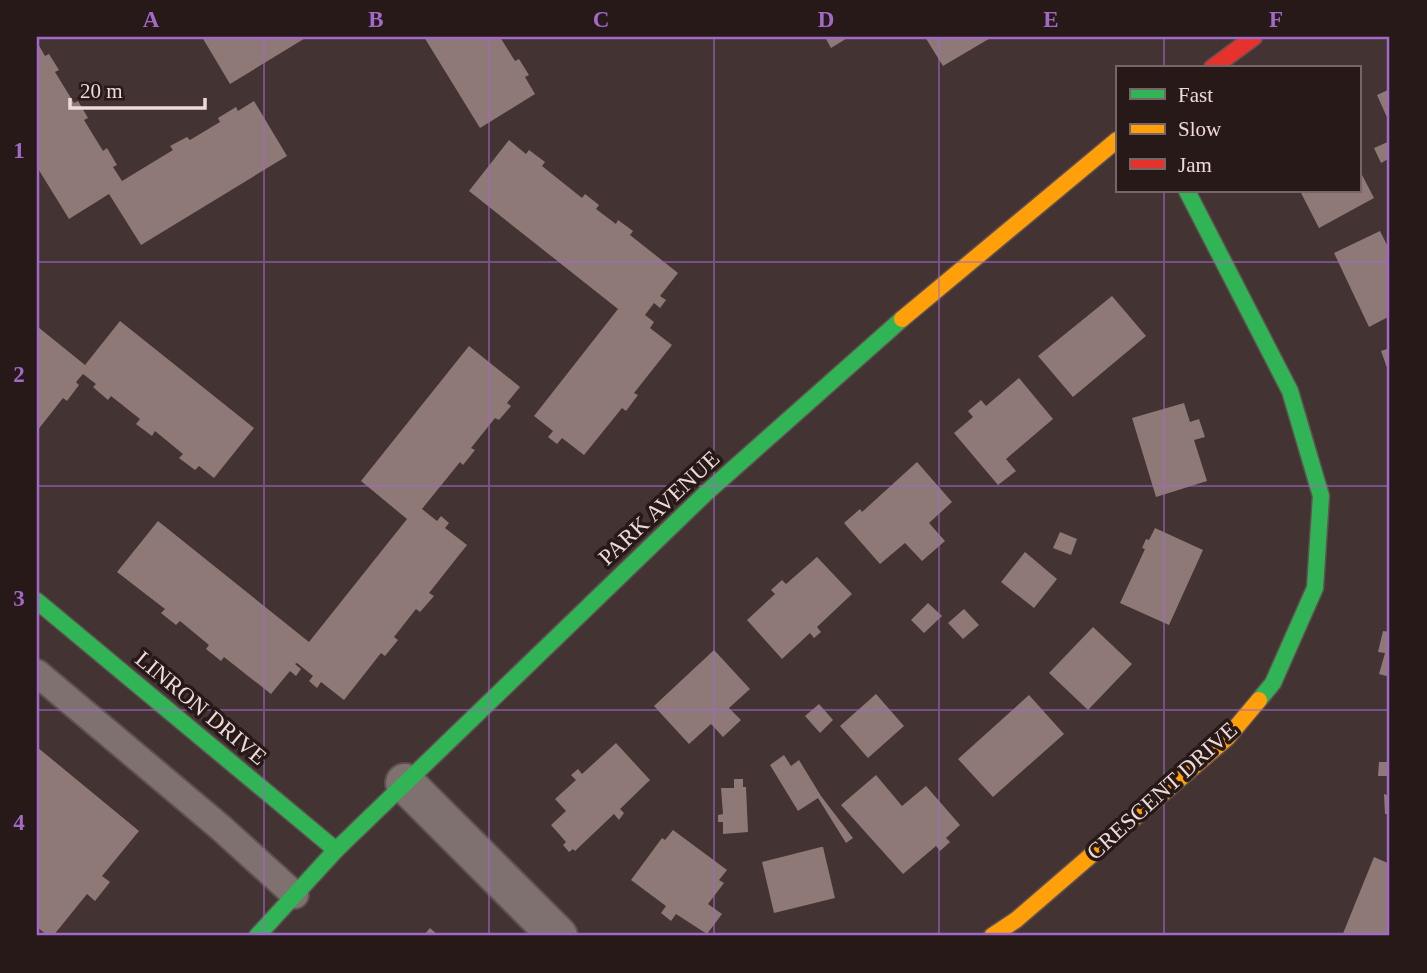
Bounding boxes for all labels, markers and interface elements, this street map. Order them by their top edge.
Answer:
text: A [143,7,160,32]
text: B [368,7,384,32]
text: C [593,7,609,32]
text: D [818,7,834,32]
text: E [1043,7,1059,32]
text: F [1269,7,1283,32]
scale bar [70,66,205,110]
legend [1116,66,1360,192]
text: 20 m [80,79,123,103]
text: Fast [1178,83,1213,107]
text: Slow [1178,117,1222,141]
text: 1 [13,138,25,163]
text: Jam [1178,153,1212,177]
text: 2 [13,362,25,387]
street label: PARK AVENUE [594,446,724,570]
text: 3 [13,586,25,611]
street label: LINRON DRIVE [131,646,271,770]
street label: CRESCENT DRIVE [1082,717,1242,865]
text: 4 [13,810,25,835]

